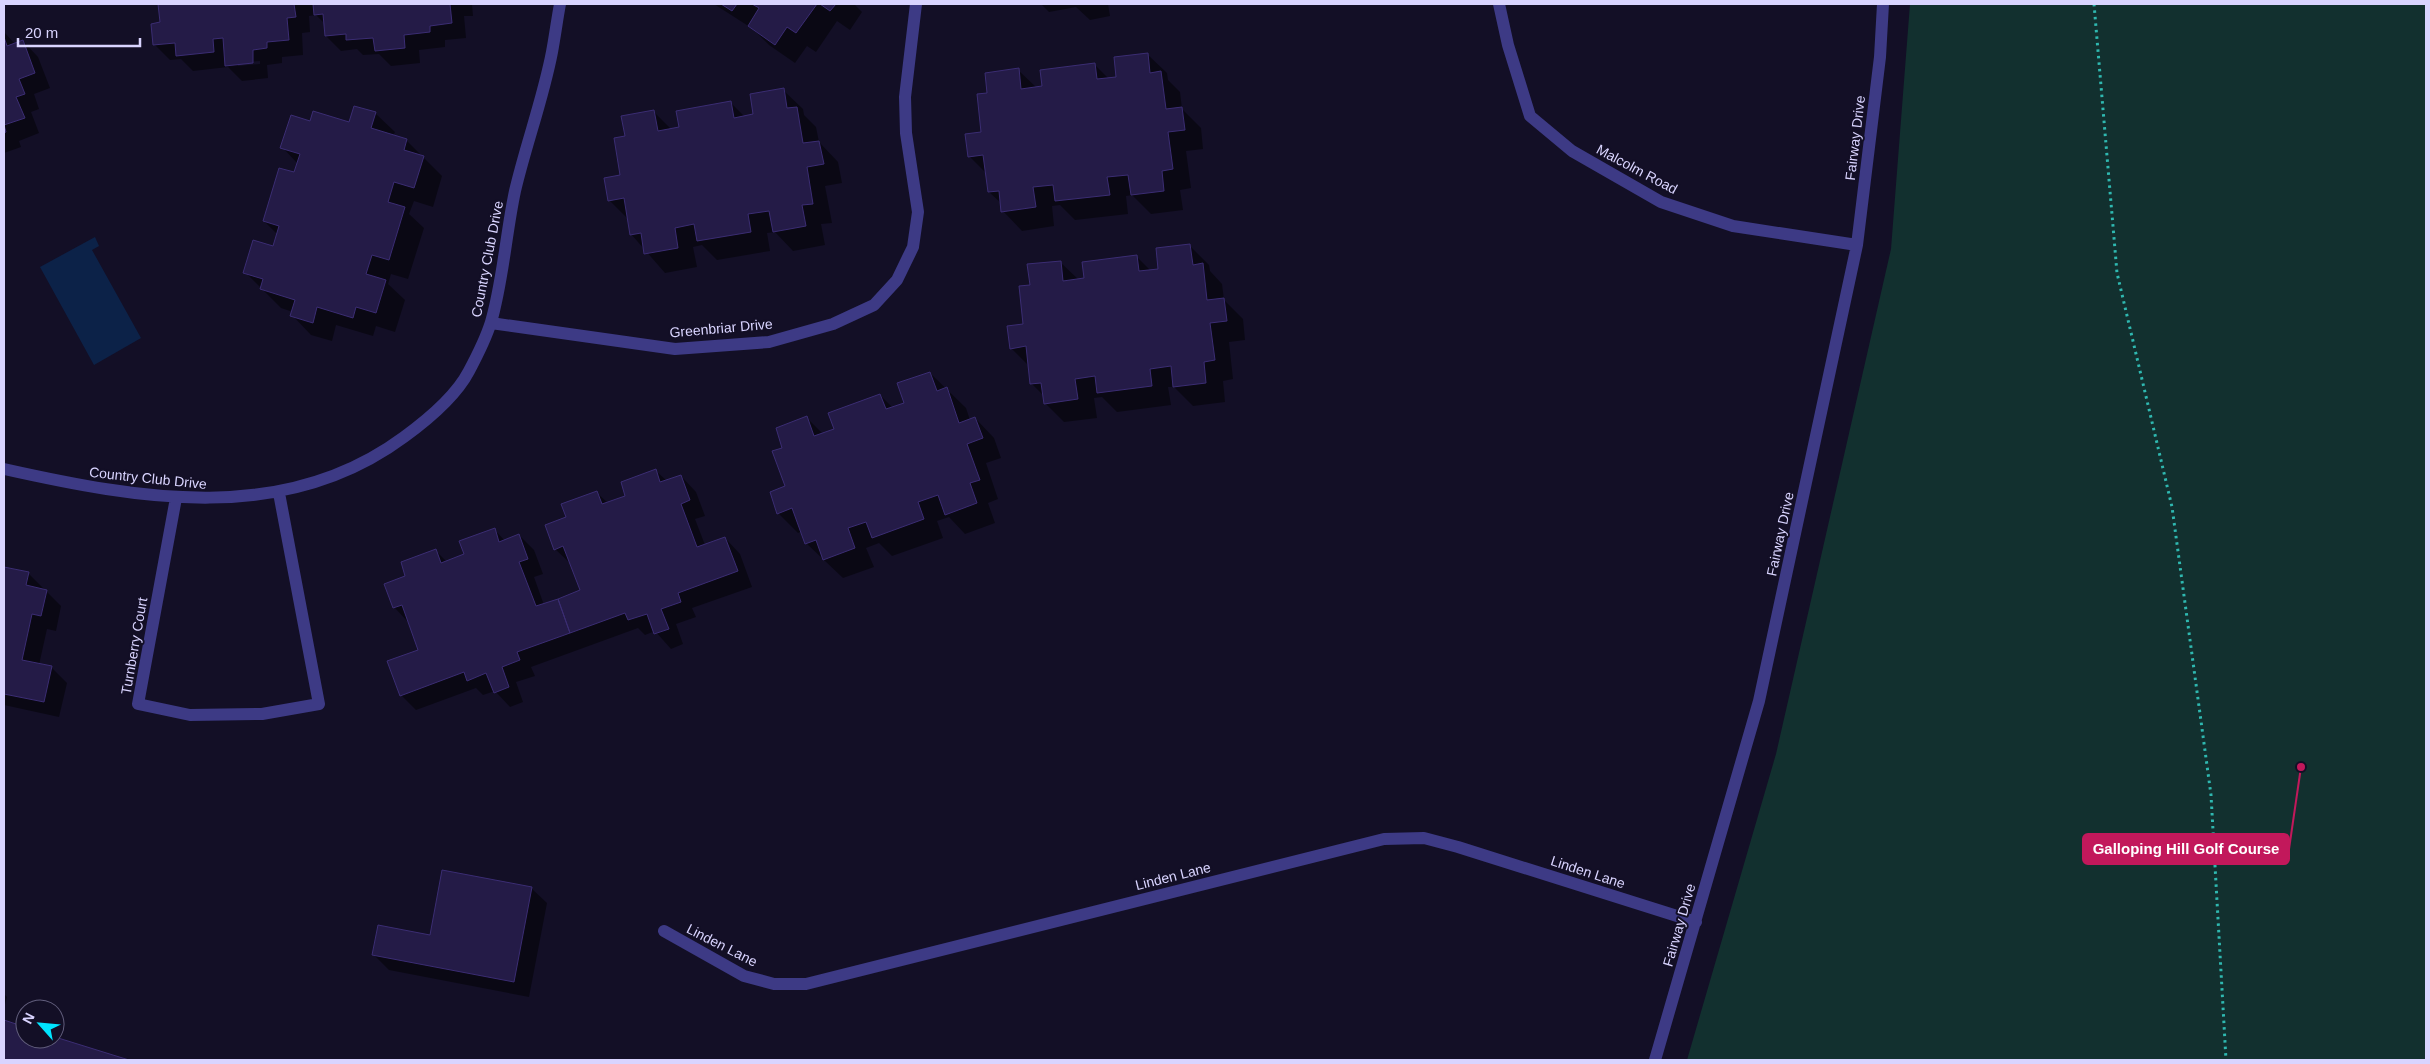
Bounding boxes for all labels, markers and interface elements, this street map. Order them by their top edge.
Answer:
scale bar [18,15,140,47]
text: 20 m [25,24,58,41]
street label: Fairway Drive [1842,94,1868,181]
street label: Malcolm Road [1594,141,1680,197]
street label: Country Club Drive [468,199,506,319]
street label: Greenbriar Drive [669,316,773,340]
street label: Country Club Drive [88,464,208,492]
street label: Fairway Drive [1763,490,1797,578]
street label: Turnberry Court [118,596,150,696]
callout: Galloping Hill Golf Course [2083,834,2289,864]
text: Galloping Hill Golf Course [2093,840,2279,857]
street label: Linden Lane [1549,852,1627,892]
street label: Linden Lane [1134,859,1213,893]
street label: Fairway Drive [1660,881,1699,968]
street label: Linden Lane [684,920,760,970]
north arrow [15,999,65,1049]
text: N [19,1010,38,1026]

